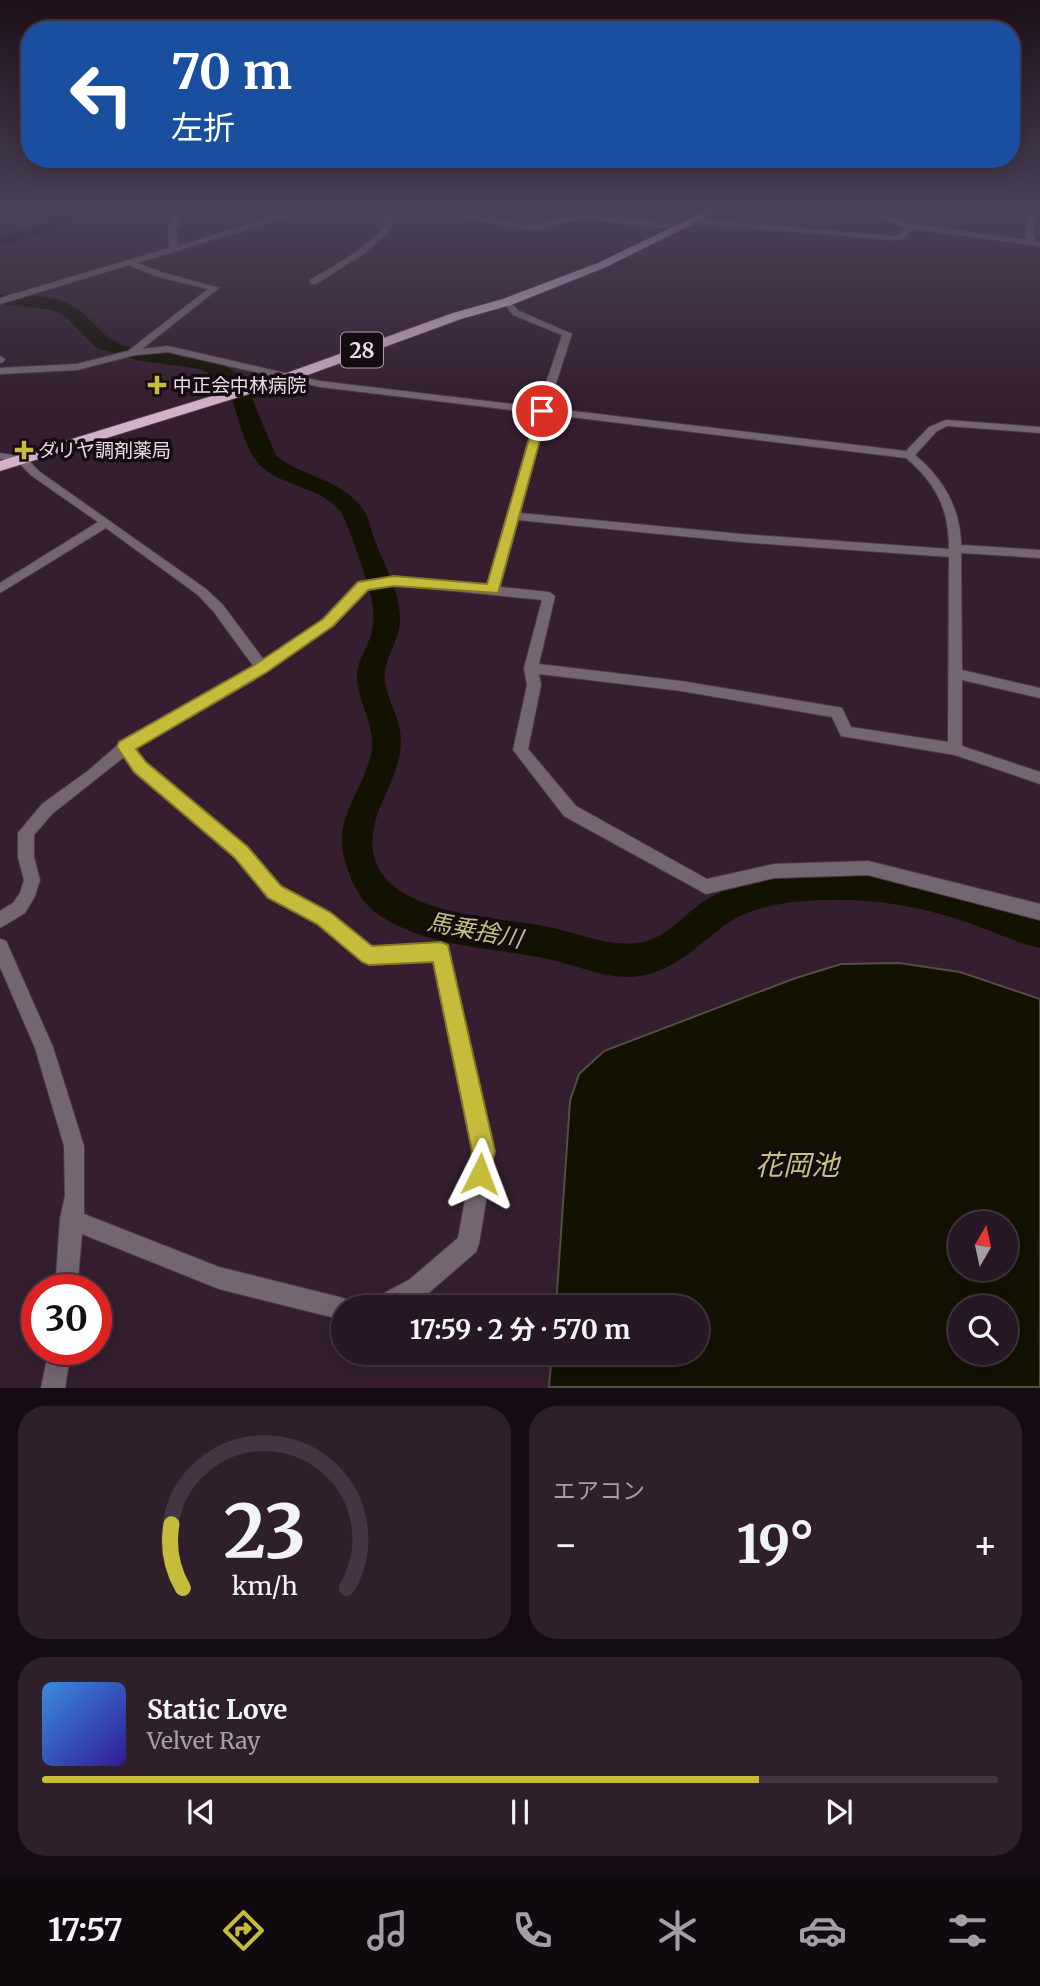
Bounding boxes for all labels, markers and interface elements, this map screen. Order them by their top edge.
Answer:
text: 70 m [171,41,292,102]
icon: left [56,49,147,140]
text: 左折 [171,108,235,148]
road number: 28 [341,332,383,368]
place label: 中正会中林病院 [173,373,306,397]
marker: 中正会中林病院 [147,375,167,395]
pin [512,381,572,441]
icon: arrive [523,392,561,430]
place label: ダリヤ調剤薬局 [38,438,171,462]
marker: ダリヤ調剤薬局 [16,442,32,458]
water label: 馬乗捨川 [425,906,528,955]
position arrow [443,1137,517,1211]
water label: 花岡池 [755,1147,842,1183]
north arrow [948,1211,1018,1281]
map controls [948,1211,1018,1365]
speed limit sign: 30 [21,1274,112,1365]
button: search [948,1295,1018,1365]
text: 17:59 · 2 分 · 570 m [410,1313,630,1346]
text: エアコン [553,1476,645,1505]
text: 23 [223,1487,306,1579]
text: 19° [737,1512,815,1577]
text: − [553,1521,578,1568]
text: + [973,1521,998,1568]
text: km/h [231,1570,298,1602]
text: Static Love [147,1693,287,1726]
text: Velvet Ray [147,1726,260,1755]
icon: previous [182,1793,220,1831]
icon: pause [501,1793,539,1831]
icon: next [820,1793,858,1831]
icon: directions [219,1906,268,1955]
icon: music [363,1906,412,1955]
icon: phone [508,1906,557,1955]
icon: climate [653,1906,702,1955]
icon: car [798,1906,847,1955]
icon: filters [943,1906,992,1955]
text: 17:57 [48,1910,123,1950]

